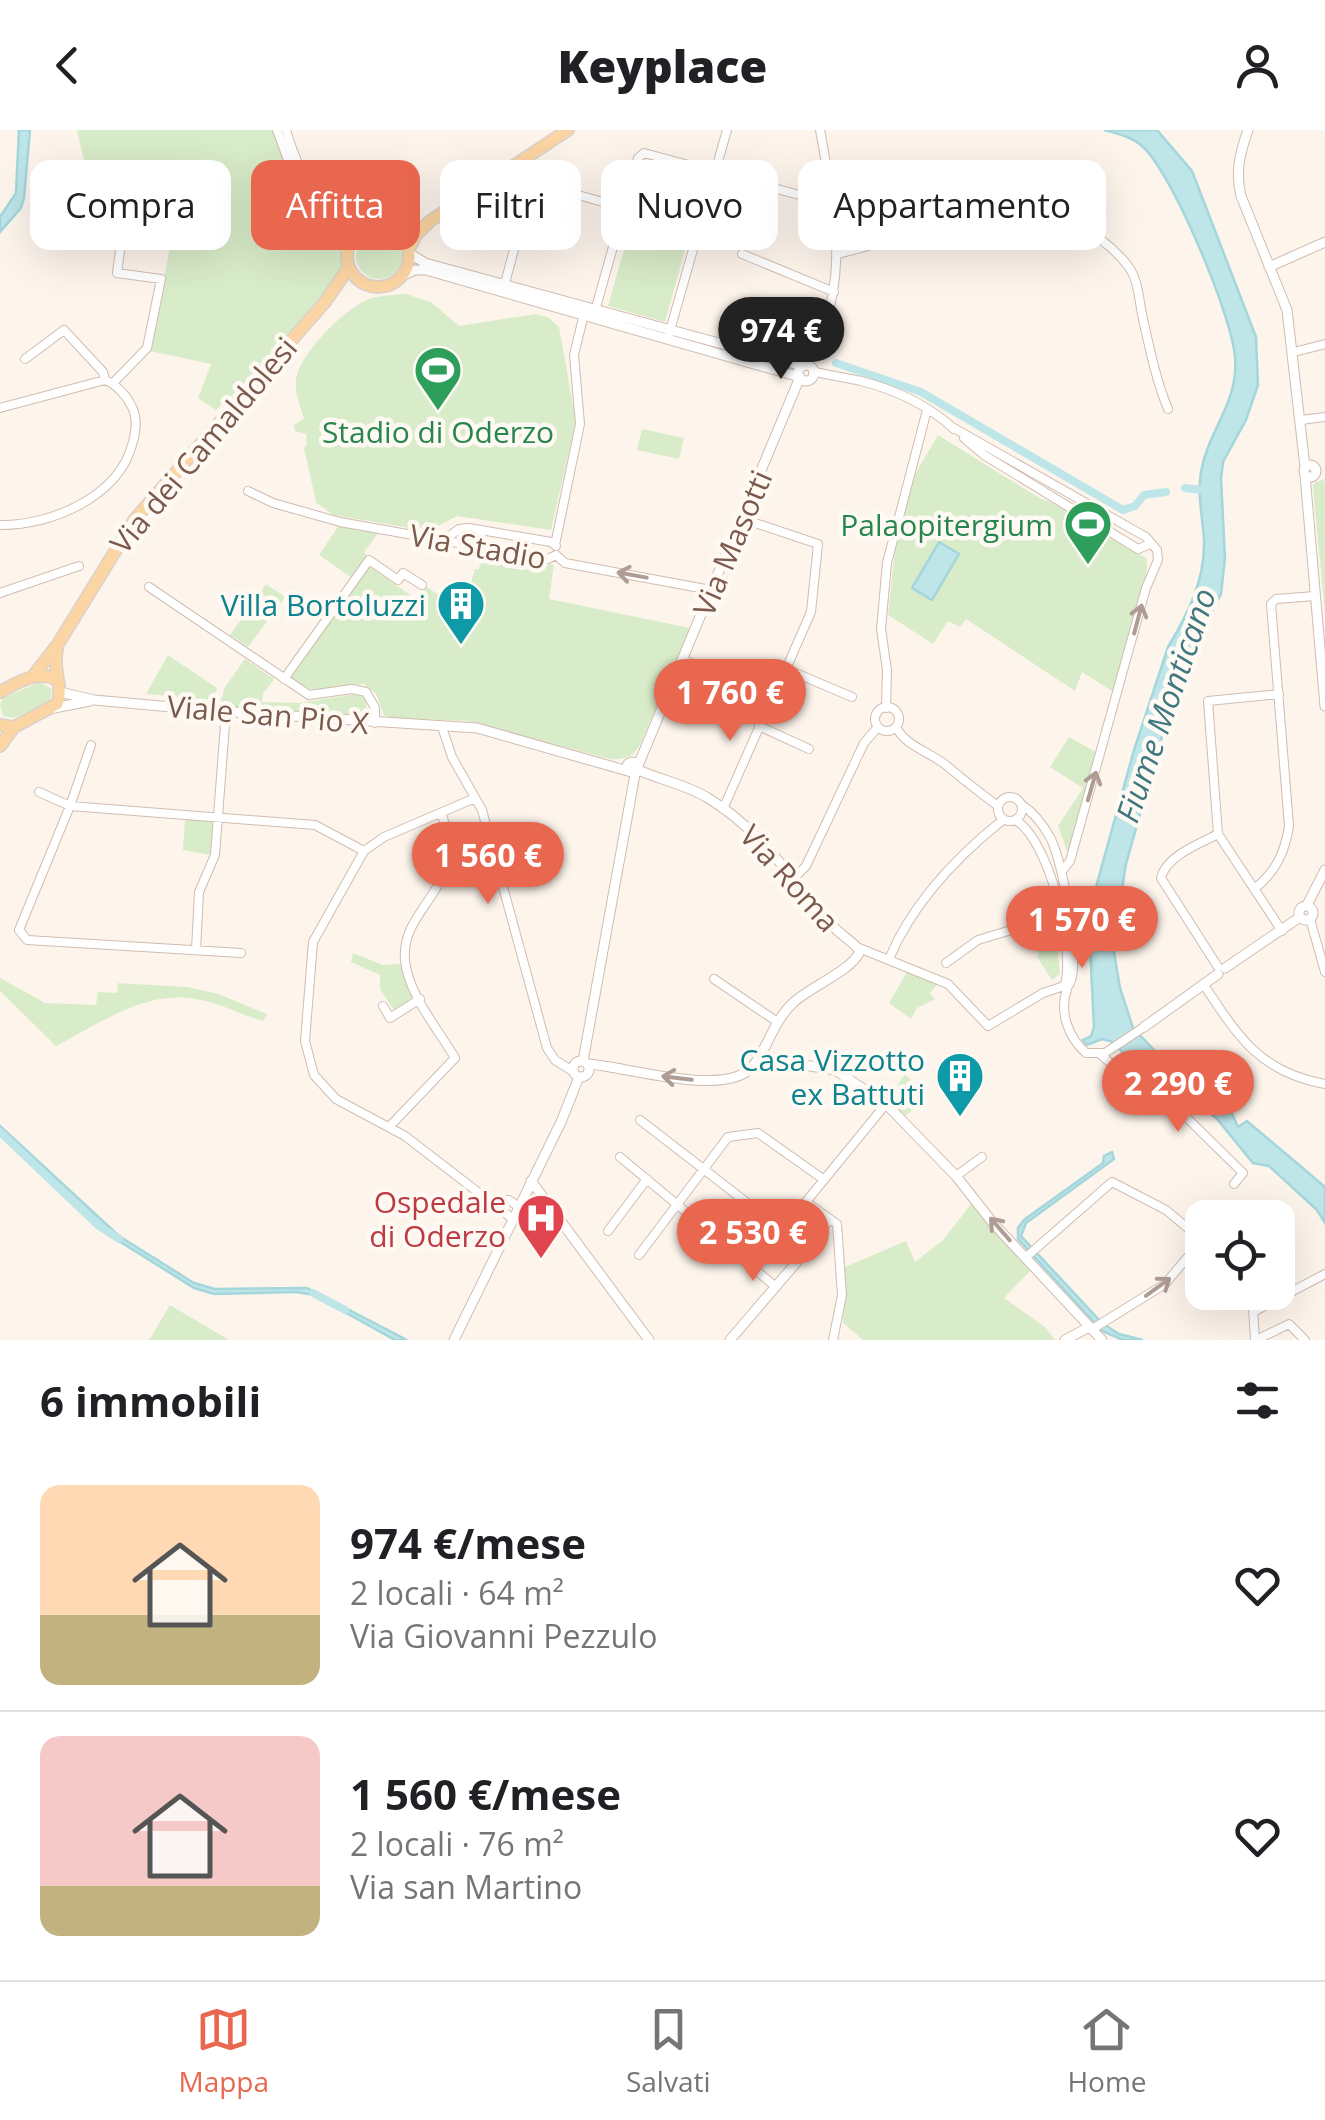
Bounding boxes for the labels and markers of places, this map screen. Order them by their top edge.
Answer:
pin: 974 € [711,297,851,382]
sports icon: Stadio di Oderzo [412,344,464,412]
place label: Stadio di Oderzo [322,411,554,452]
sports icon: Palaopitergium [1062,498,1114,566]
place label: Palaopitergium [840,504,1053,545]
building icon: Villa Bortoluzzi [435,578,487,646]
place label: Villa Bortoluzzi [221,584,426,625]
pin: 1 760 € [638,659,822,744]
pin: 1 560 € [396,822,580,907]
pin: 1 570 € [990,886,1174,971]
place label: Casa Vizzotto ex Battuti [740,1039,925,1114]
building icon: Casa Vizzotto ex Battuti [934,1050,986,1118]
pin: 2 290 € [1086,1050,1270,1135]
place label: Ospedale di Oderzo [369,1181,506,1256]
hospital icon: Ospedale di Oderzo [515,1192,567,1260]
pin: 2 530 € [661,1199,845,1284]

